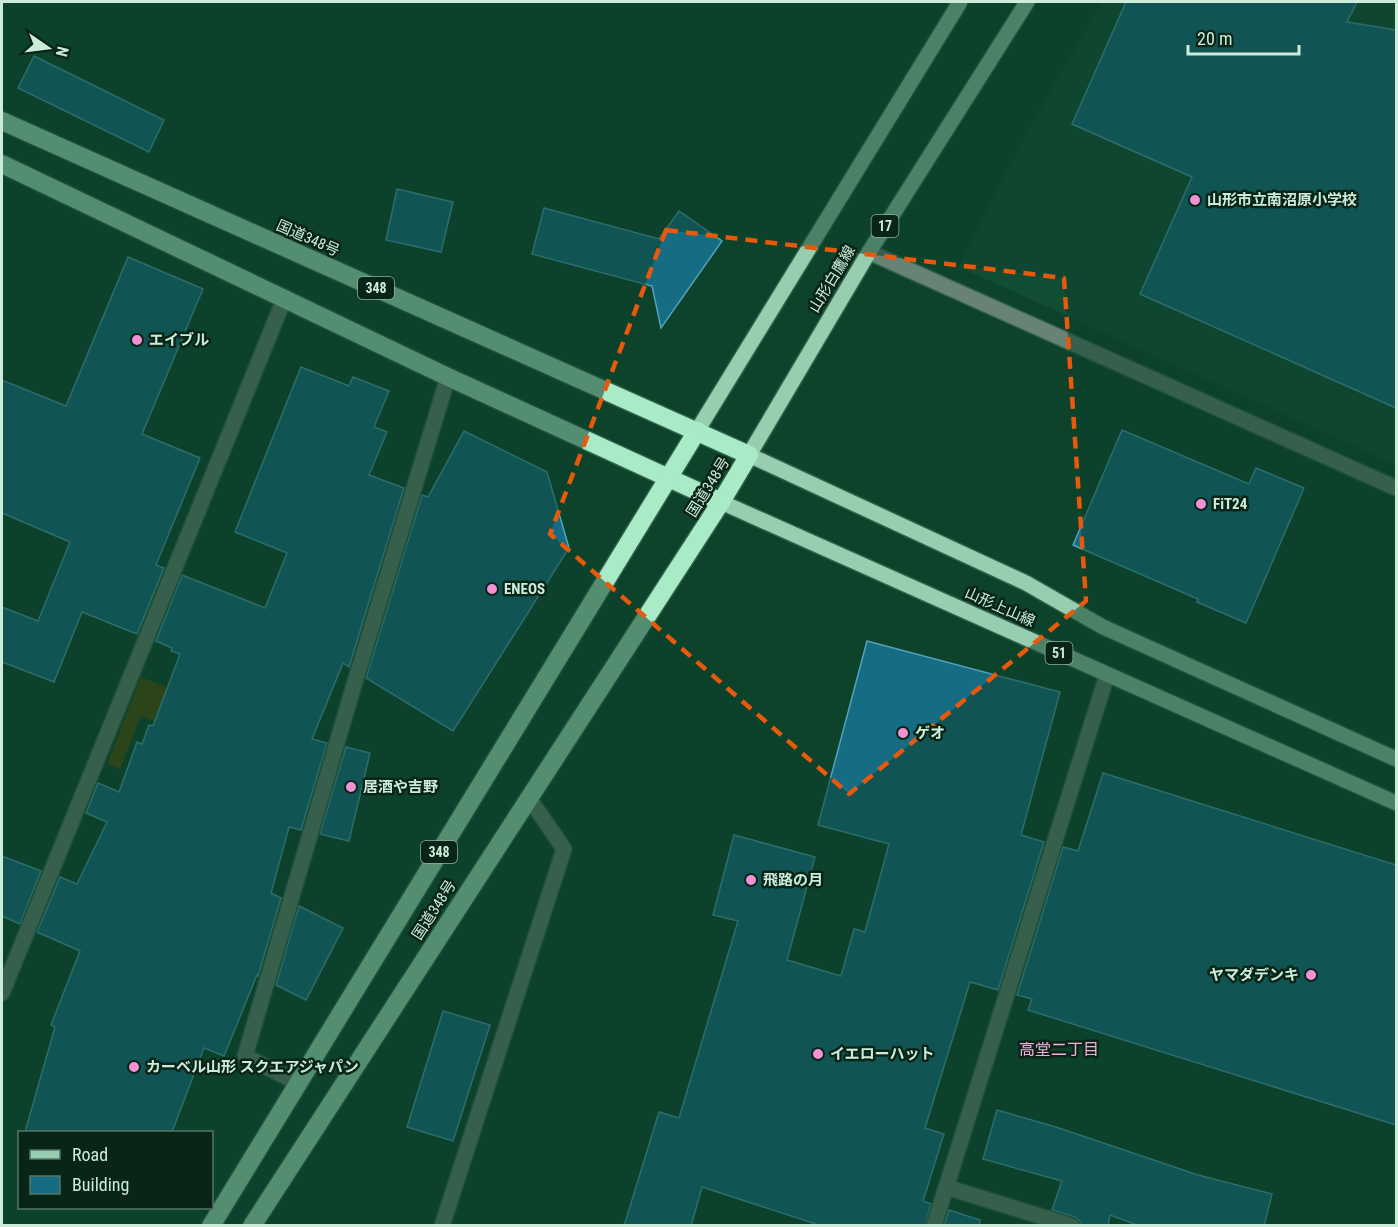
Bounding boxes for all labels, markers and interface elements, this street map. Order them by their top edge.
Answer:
north arrow [18,18,78,78]
scale bar [1188,18,1299,56]
text: 20 m [1197,28,1232,49]
text: N [52,44,72,59]
place label: 山形市立南沼原小学校 [1207,191,1357,209]
marker: 山形市立南沼原小学校 [1188,193,1202,207]
road number: 17 [872,215,898,237]
street label: 国道348号 [274,216,342,260]
street label: 山形白鷹線 [805,242,859,316]
road number: 348 [358,277,394,299]
place label: エイブル [149,331,209,349]
marker: エイブル [130,333,144,347]
street label: 国道348号 [683,454,733,520]
place label: FiT24 [1213,495,1248,513]
marker: FiT24 [1194,497,1208,511]
place label: ENEOS [504,580,545,598]
marker: ENEOS [485,582,499,596]
street label: 山形上山線 [962,584,1038,630]
road number: 51 [1046,642,1072,664]
place label: ゲオ [915,724,945,742]
marker: ゲオ [896,726,910,740]
place label: 居酒や吉野 [363,778,438,796]
marker: 居酒や吉野 [344,780,358,794]
road number: 348 [421,841,457,863]
place label: 飛路の月 [763,871,823,889]
marker: 飛路の月 [744,873,758,887]
street label: 国道348号 [408,877,460,943]
place label: ヤマダデンキ [1209,966,1299,984]
marker: ヤマダデンキ [1304,968,1318,982]
district label: 高堂二丁目 [1019,1040,1099,1059]
place label: イエローハット [830,1045,935,1063]
marker: イエローハット [811,1047,825,1061]
place label: カーベル山形 スクエアジャパン [146,1058,359,1076]
marker: カーベル山形 スクエアジャパン [127,1060,141,1074]
legend [18,1131,213,1209]
text: Road [72,1144,108,1165]
text: Building [72,1174,129,1195]

